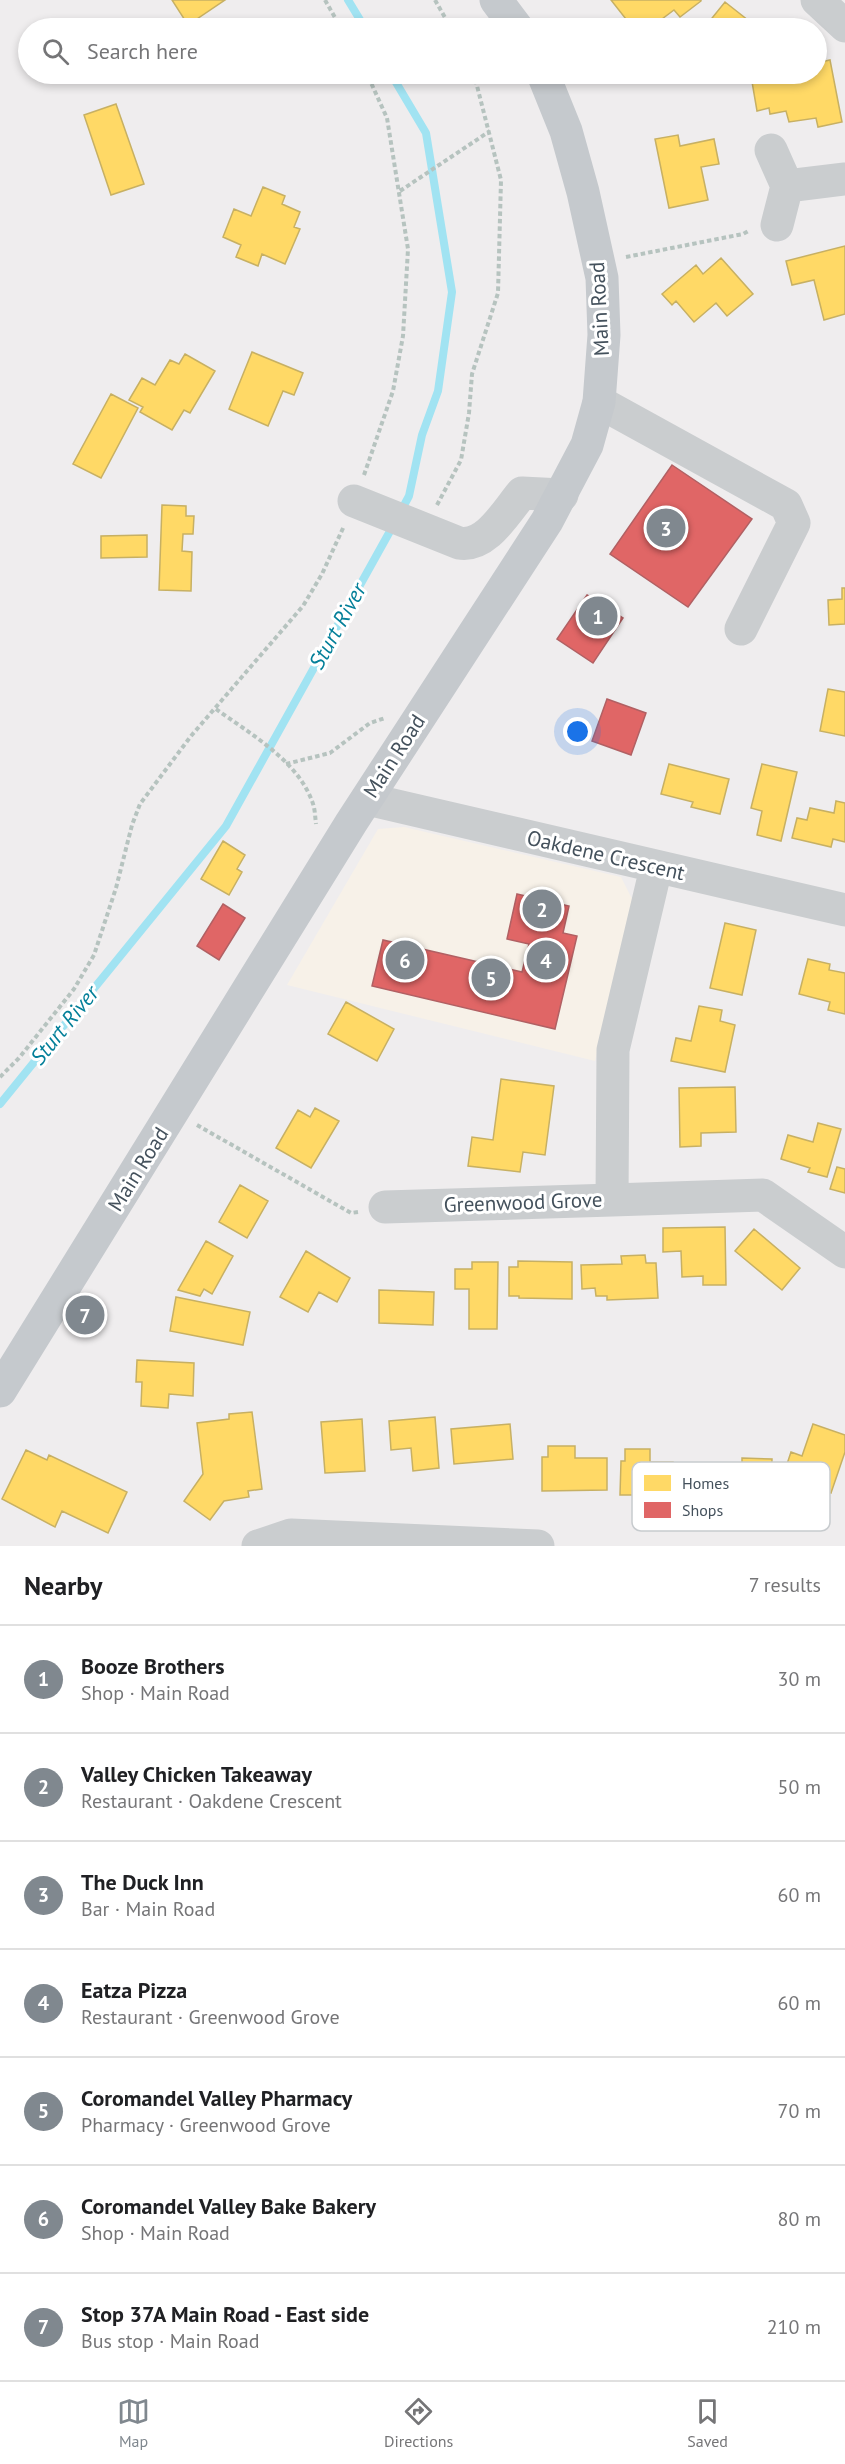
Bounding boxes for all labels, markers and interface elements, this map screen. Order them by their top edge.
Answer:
search box [18,18,827,84]
icon: search [39,35,72,68]
text: Search here [87,37,198,65]
street label: Main Road [583,261,615,357]
pin: 3 [646,506,686,550]
water label: Sturt River [302,577,373,674]
pin: 1 [578,594,618,638]
street label: Main Road [357,709,431,803]
your location [563,717,592,746]
street label: Oakdene Crescent [524,824,688,886]
pin: 2 [522,886,562,932]
pin: 6 [386,938,424,982]
pin: 4 [526,938,566,982]
pin: 5 [472,956,510,1000]
water label: Sturt River [24,978,106,1070]
street label: Main Road [102,1122,174,1216]
street label: Greenwood Grove [443,1186,603,1218]
pin: 7 [66,1292,104,1338]
legend [632,1462,830,1531]
text: Homes [682,1473,729,1493]
text: Shops [682,1500,723,1520]
text: Nearby [24,1569,102,1602]
text: 7 results [749,1572,821,1598]
text: Booze Brothers [81,1652,225,1680]
text: 1 [38,1666,49,1692]
text: 30 m [778,1666,821,1692]
text: Shop · Main Road [81,1680,230,1706]
text: Valley Chicken Takeaway [81,1760,312,1788]
text: 2 [38,1774,49,1800]
text: 50 m [778,1774,821,1800]
text: Restaurant · Oakdene Crescent [81,1788,342,1814]
text: The Duck Inn [81,1868,204,1896]
text: 3 [38,1882,49,1908]
text: 60 m [778,1882,821,1908]
text: Bar · Main Road [81,1896,215,1922]
text: Eatza Pizza [81,1976,187,2004]
text: 4 [38,1990,49,2016]
text: 60 m [778,1990,821,2016]
text: Restaurant · Greenwood Grove [81,2004,340,2030]
text: Coromandel Valley Pharmacy [81,2084,352,2112]
text: 5 [38,2098,49,2124]
text: 70 m [778,2098,821,2124]
text: Pharmacy · Greenwood Grove [81,2112,331,2138]
text: Coromandel Valley Bake Bakery [81,2192,376,2220]
text: 6 [38,2206,49,2232]
text: 80 m [778,2206,821,2232]
text: Shop · Main Road [81,2220,230,2246]
text: Stop 37A Main Road - East side [81,2300,369,2328]
text: 7 [38,2314,49,2340]
text: 210 m [767,2314,821,2340]
text: Bus stop · Main Road [81,2328,259,2354]
tab: Map [117,2395,150,2451]
tab: Directions [384,2395,453,2451]
tab: Saved [687,2395,728,2451]

